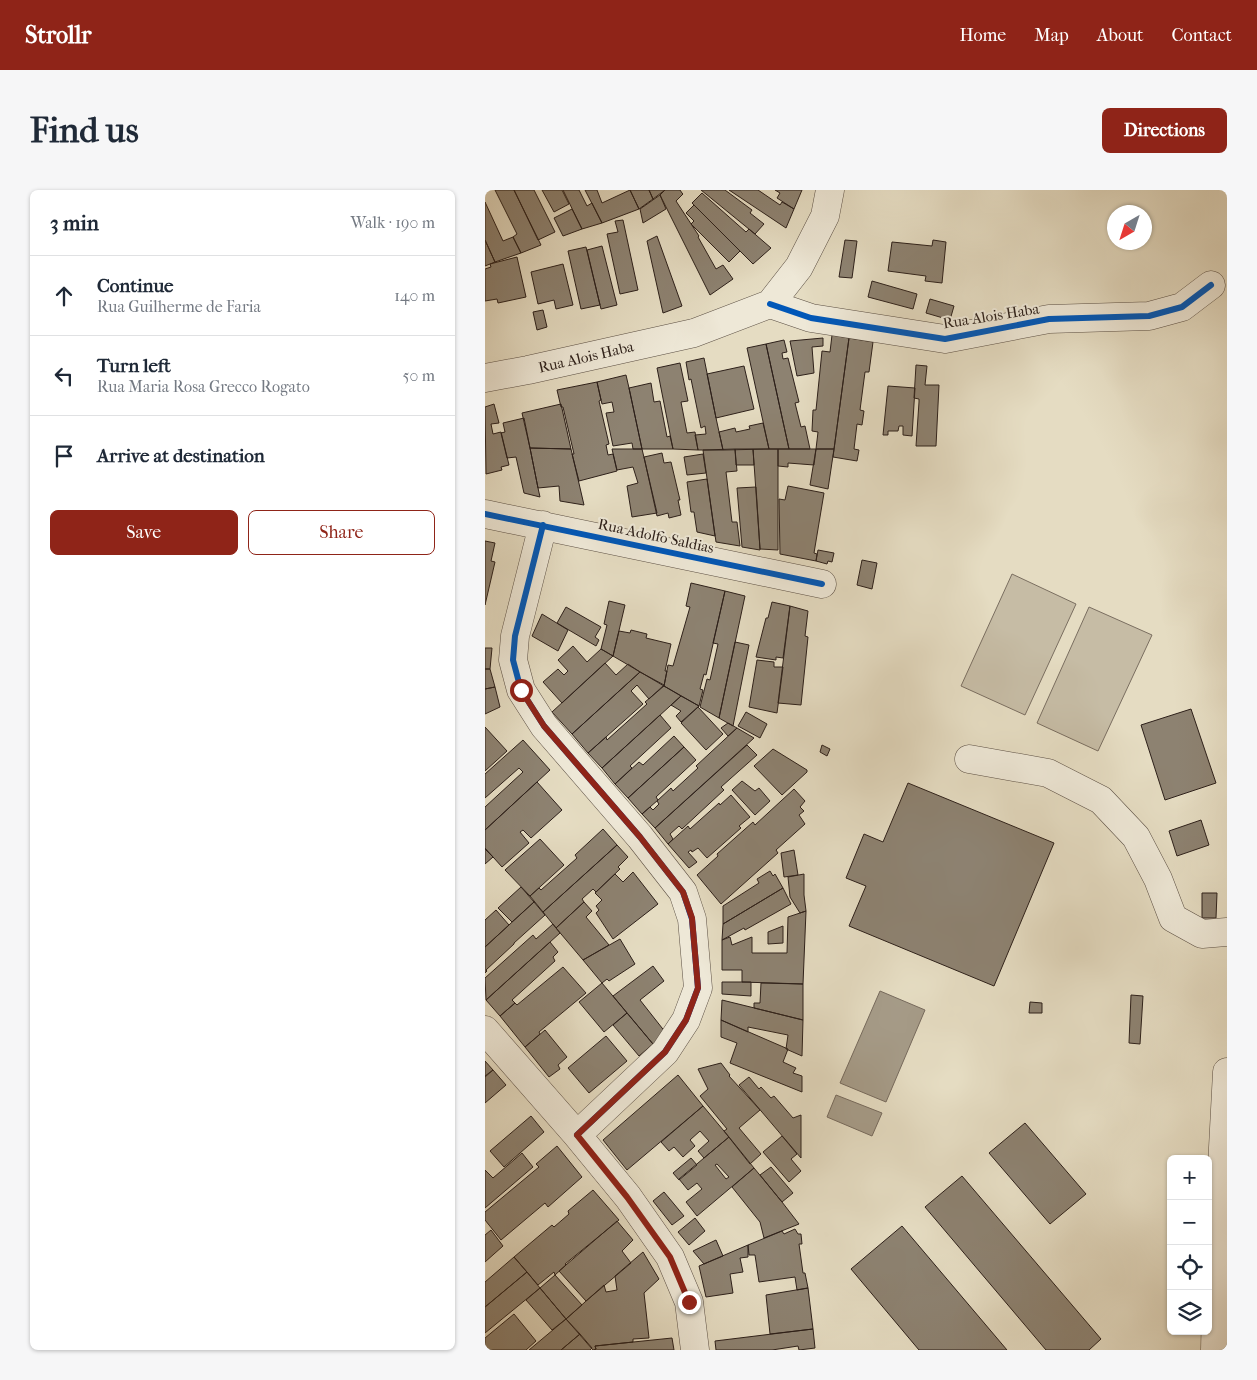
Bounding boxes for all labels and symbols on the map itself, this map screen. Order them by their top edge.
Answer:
north arrow [1107,205,1152,250]
street label: Rua Alois Haba [942,299,1042,333]
street label: Rua Alois Haba [537,337,636,377]
street label: Rua Adolfo Saldias [596,515,716,557]
route start [510,679,533,702]
route end [678,1291,701,1314]

